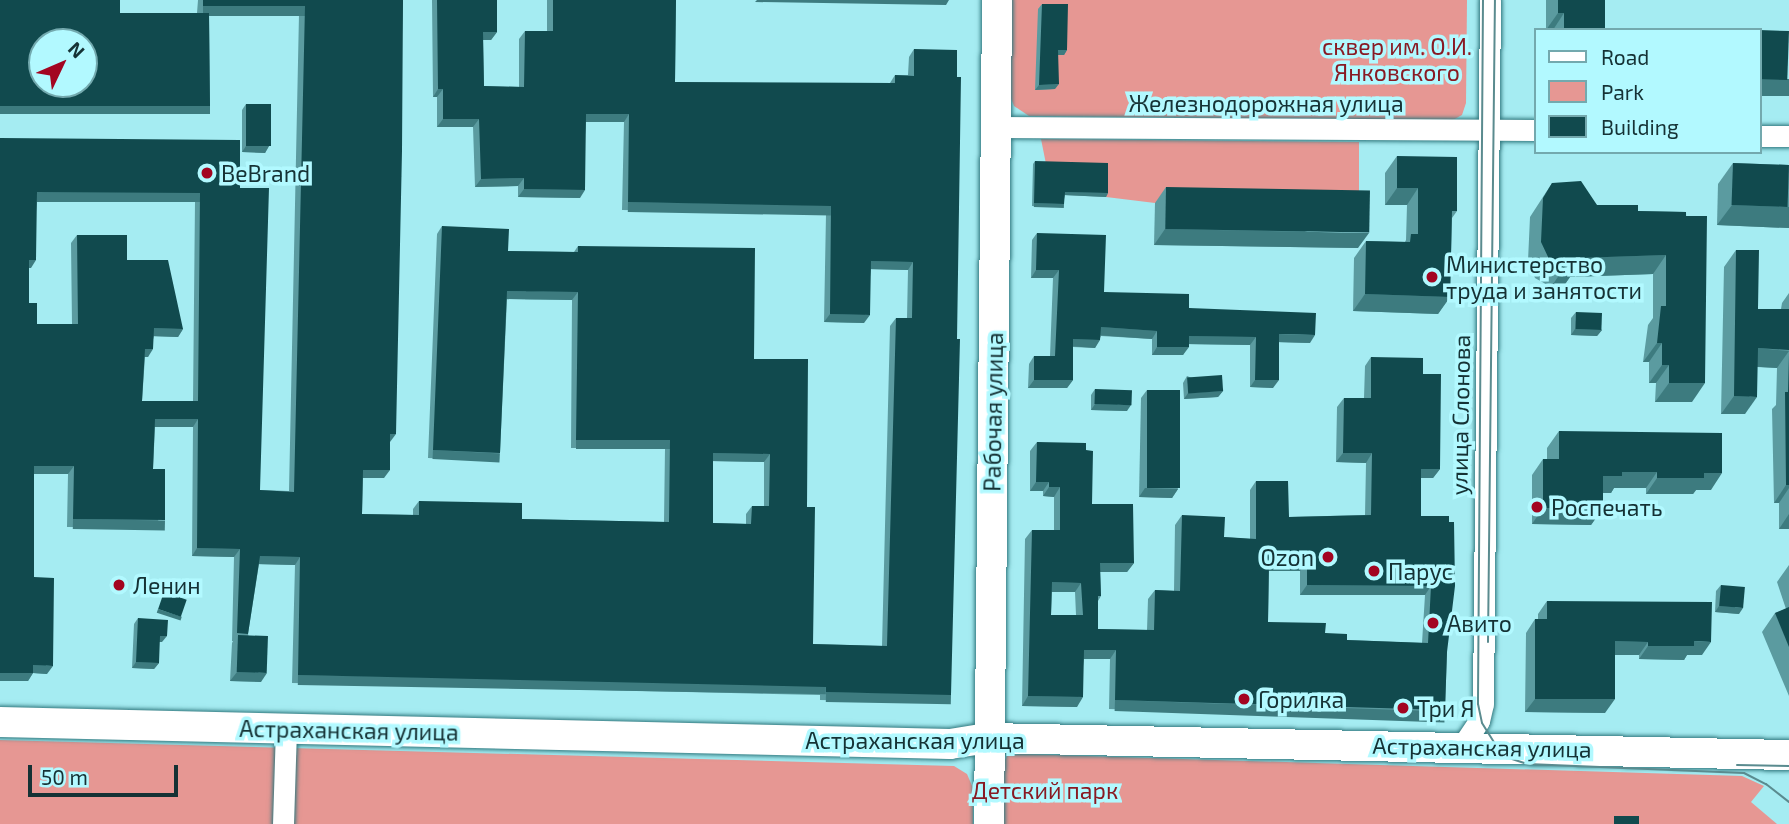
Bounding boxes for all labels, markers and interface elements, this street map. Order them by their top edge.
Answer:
north arrow [28,28,98,98]
legend [1534,28,1761,154]
park label: сквер им. О.И. Янковского [1322,32,1472,86]
text: N [64,37,90,62]
text: Road [1601,44,1649,69]
text: Park [1601,79,1644,104]
street label: Железнодорожная улица [1128,89,1404,117]
text: Building [1601,114,1679,139]
place label: BeBrand [221,159,310,187]
marker: BeBrand [199,165,215,181]
place label: Министерство труда и занятости [1446,250,1642,304]
marker: Министерство труда и занятости [1424,269,1440,285]
street label: Рабочая улица [978,332,1008,492]
street label: улица Слонова [1445,335,1475,495]
place label: Роспечать [1551,493,1663,521]
marker: Роспечать [1529,499,1545,515]
place label: Ozon [1261,543,1314,571]
marker: Ozon [1320,549,1336,565]
place label: Парус [1388,557,1453,585]
marker: Парус [1366,563,1382,579]
place label: Ленин [133,571,201,599]
marker: Ленин [111,577,127,593]
place label: Авито [1447,609,1512,637]
marker: Авито [1425,615,1441,631]
place label: Горилка [1258,685,1344,713]
marker: Горилка [1236,691,1252,707]
place label: Три Я [1417,694,1475,722]
marker: Три Я [1395,700,1411,716]
street label: Астраханская улица [239,714,459,746]
street label: Астраханская улица [805,726,1025,754]
street label: Астраханская улица [1372,731,1592,763]
scale bar [32,750,182,794]
text: 50 m [41,764,88,789]
park label: Детский парк [972,776,1118,804]

